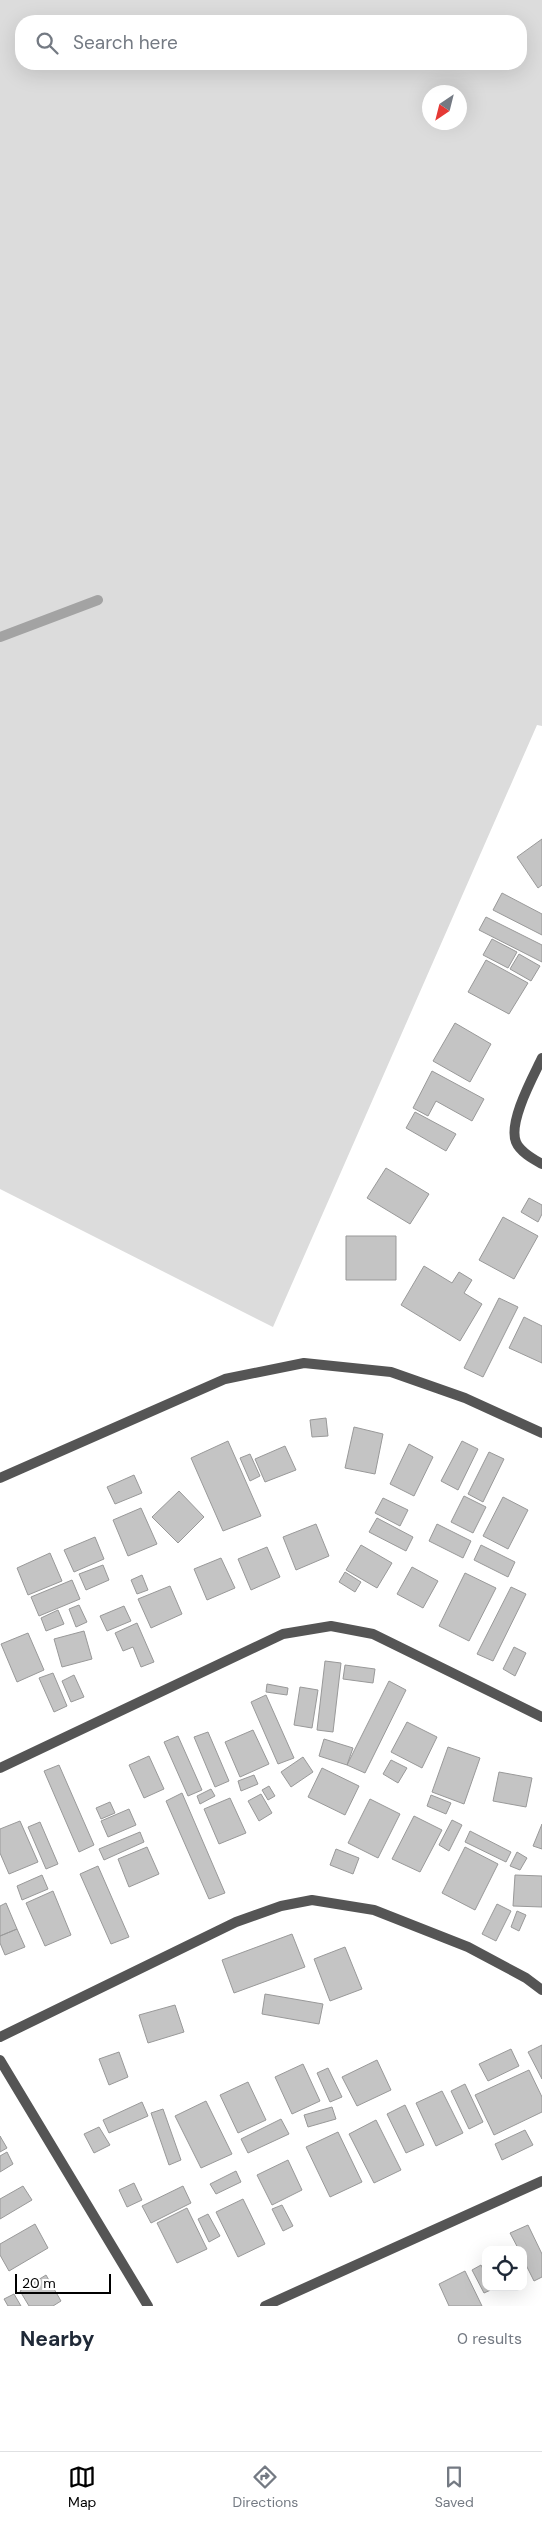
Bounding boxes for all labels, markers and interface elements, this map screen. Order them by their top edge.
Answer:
search box [15,15,527,70]
icon: search [33,29,61,57]
text: Search here [73,30,178,55]
north arrow [422,85,467,130]
map controls [482,2246,527,2291]
button: locate [482,2246,527,2291]
scale bar [15,2271,111,2294]
text: 20 m [22,2274,56,2292]
text: Nearby [20,2325,94,2353]
text: 0 results [457,2328,522,2349]
tab: Map [68,2463,96,2511]
tab: Directions [233,2463,298,2511]
tab: Saved [435,2463,474,2511]

